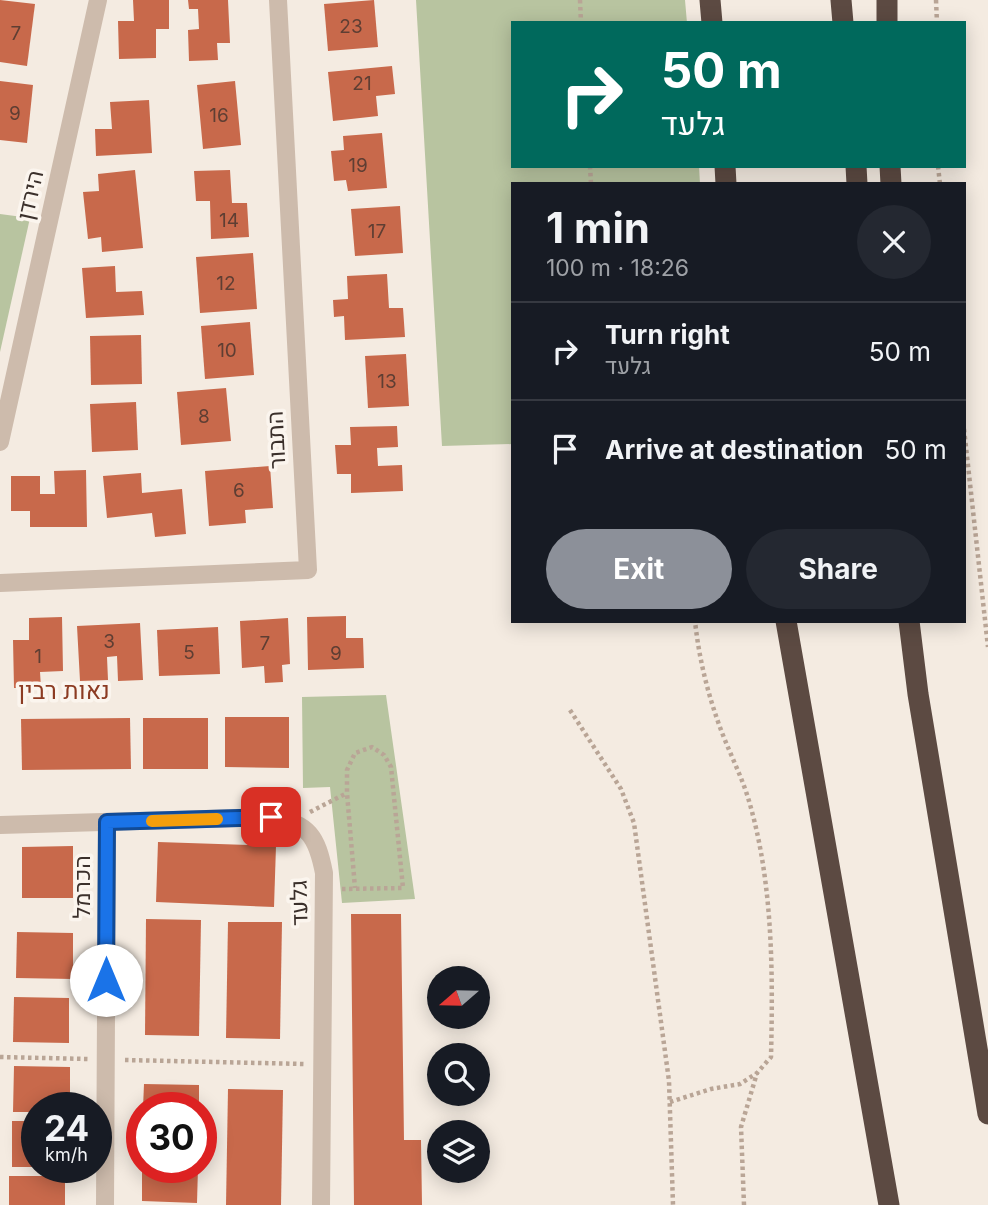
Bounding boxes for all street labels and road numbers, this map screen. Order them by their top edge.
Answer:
street label: הירדן [11,167,49,223]
street label: התבור [260,410,292,470]
street label: הכרמל [68,855,96,919]
street label: גלעד [285,880,313,926]

